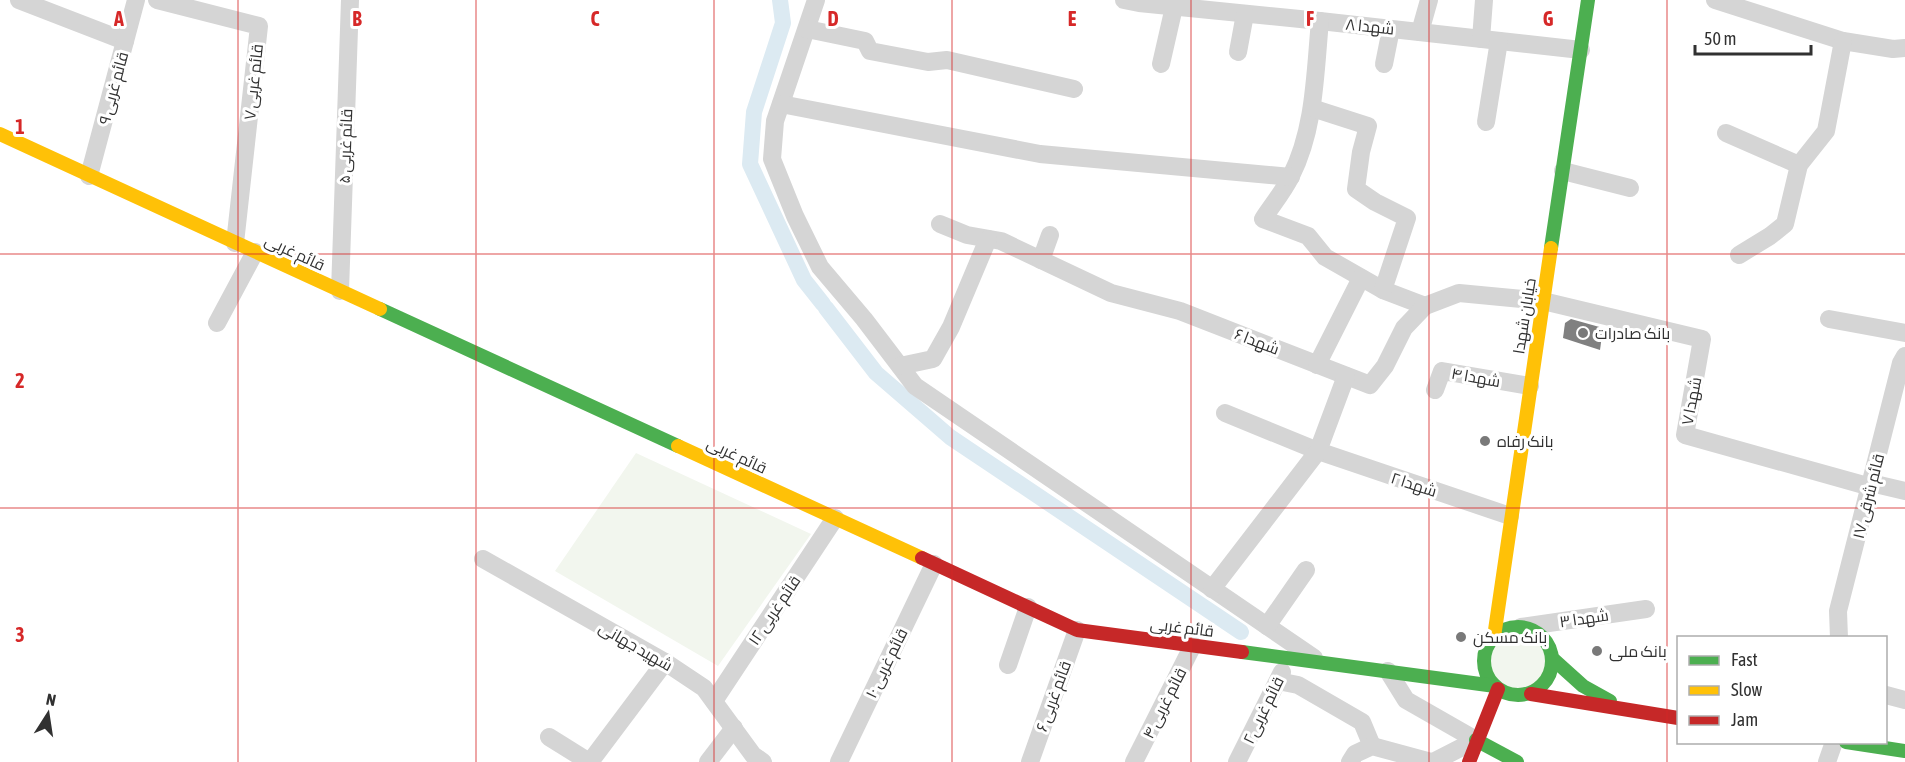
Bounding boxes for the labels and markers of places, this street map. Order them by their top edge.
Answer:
place label: بانک صادرات [1595,324,1670,343]
marker: بانک صادرات [1576,326,1590,340]
place label: بانک رفاه [1497,432,1554,451]
marker: بانک رفاه [1478,434,1492,448]
place label: بانک مسکن [1473,628,1547,648]
marker: بانک مسکن [1454,630,1468,644]
place label: بانک ملی [1609,642,1667,662]
marker: بانک ملی [1590,644,1604,658]

